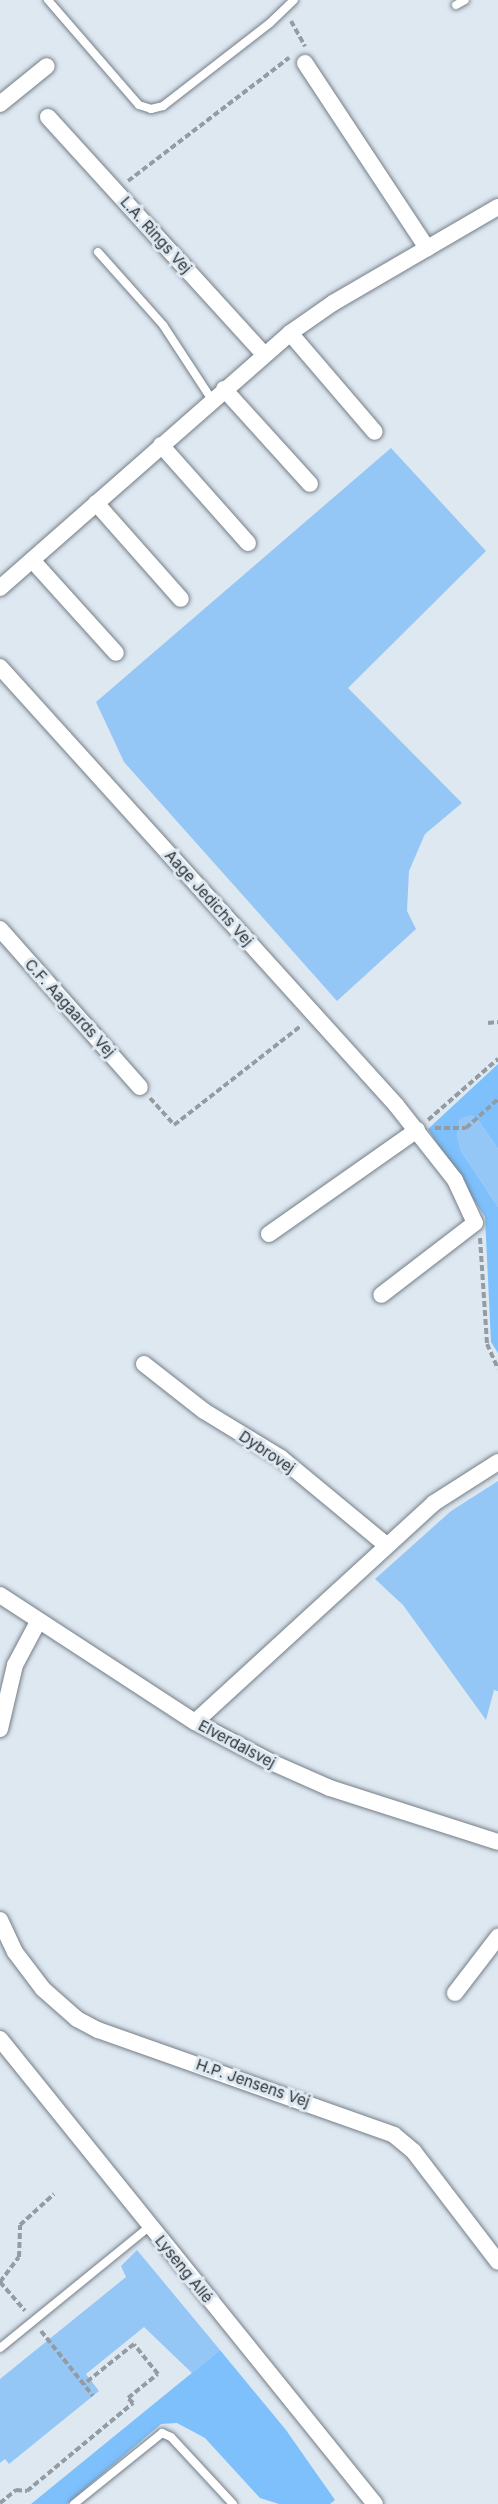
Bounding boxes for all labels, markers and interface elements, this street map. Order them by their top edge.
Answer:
street label: L.A. Rings Vej [117,193,195,277]
street label: Aage Jedichs Vej [161,846,257,950]
street label: C.F. Aagaards Vej [21,955,119,1061]
street label: Dybrovej [236,1427,298,1477]
street label: Elverdalsvej [195,1716,279,1772]
street label: H.P. Jensens Vej [194,2055,312,2111]
street label: Lyseng Allé [151,2232,217,2306]

